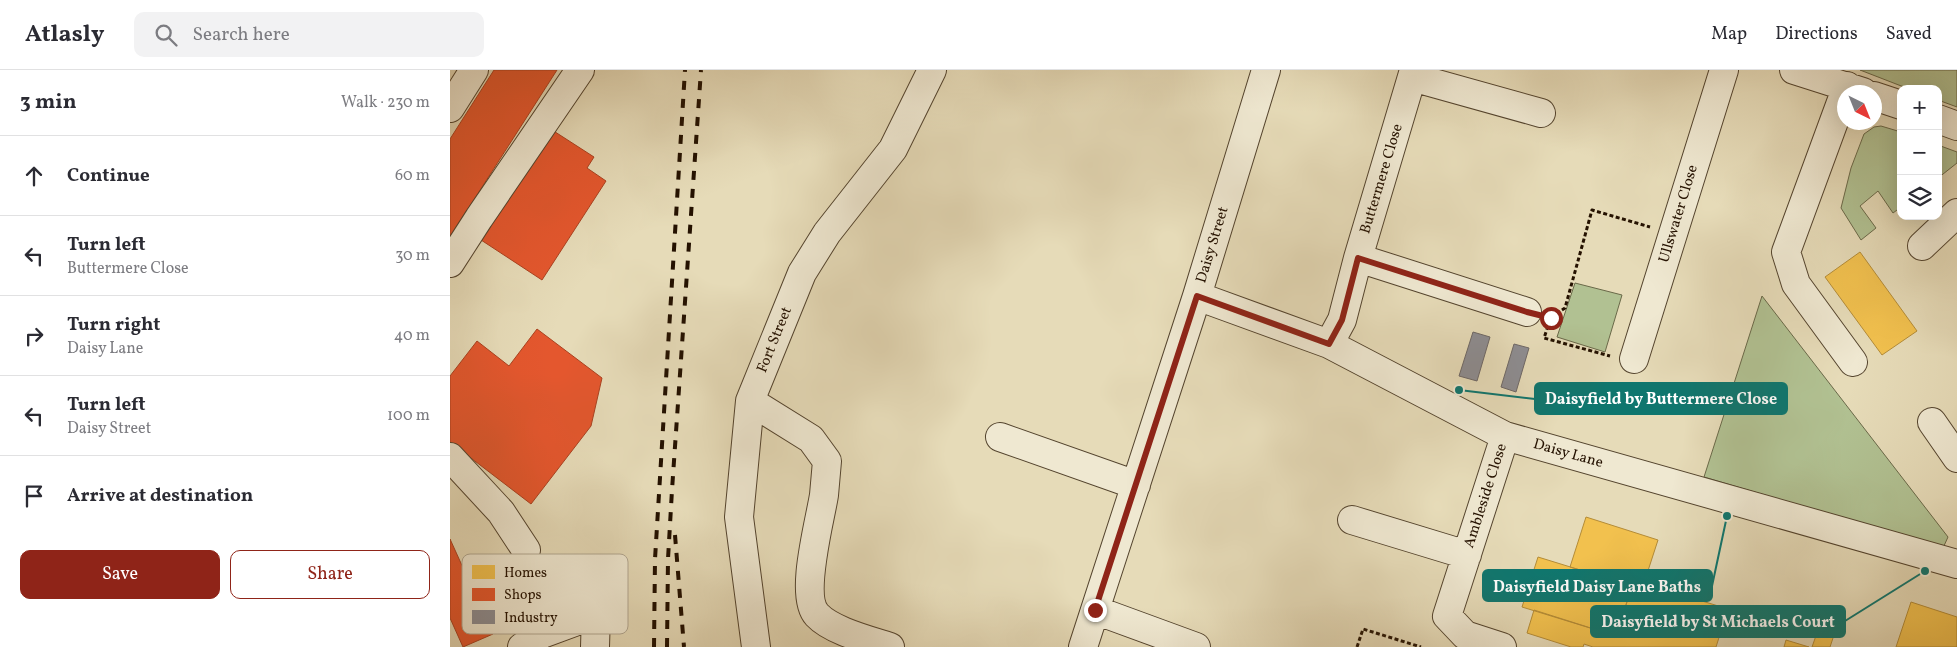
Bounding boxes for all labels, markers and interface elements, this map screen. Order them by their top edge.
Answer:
search box [134,12,484,57]
text: Atlasly [25,18,104,52]
icon: search [152,21,180,49]
text: Search here [192,22,290,48]
text: Map [1711,22,1747,47]
text: Directions [1775,22,1858,47]
text: Saved [1886,22,1932,47]
north arrow [1837,85,1882,130]
map controls [1897,85,1942,220]
button: + [1897,85,1942,130]
text: 3 min [20,88,76,117]
text: Walk · 230 m [341,92,430,114]
street label: Buttermere Close [1355,121,1409,237]
button: − [1897,130,1942,175]
icon: ahead [20,162,48,190]
street label: Ullswater Close [1654,162,1704,266]
text: Continue [67,163,150,189]
text: 60 m [395,165,430,187]
button: layers [1897,175,1942,220]
street label: Daisy Street [1191,204,1235,286]
text: Turn left [67,232,146,258]
icon: left [20,242,48,270]
text: 30 m [395,245,430,267]
text: Buttermere Close [67,258,189,280]
street label: Fort Street [752,304,798,376]
route start [1540,307,1563,330]
text: Turn right [67,312,160,338]
icon: right [20,322,48,350]
text: 40 m [394,325,430,347]
text: Daisy Lane [67,338,143,360]
callout: Daisyfield by Buttermere Close [1535,383,1787,414]
text: Daisyfield by Buttermere Close [1545,389,1777,411]
text: Turn left [67,392,146,418]
icon: left [20,402,48,430]
text: 100 m [387,405,430,427]
text: Daisy Street [67,418,151,440]
street label: Daisy Lane [1531,434,1605,474]
street label: Ambleside Close [1459,441,1513,551]
icon: arrive [20,482,48,510]
text: Arrive at destination [67,483,253,509]
button: Save [20,550,220,599]
button: Share [230,550,430,599]
legend [462,554,628,634]
text: Homes [504,564,547,583]
callout: Daisyfield Daisy Lane Baths [1483,570,1712,601]
text: Daisyfield Daisy Lane Baths [1493,577,1701,599]
text: Shops [504,586,542,605]
route end [1084,599,1107,622]
callout: Daisyfield by St Michaels Court [1591,606,1845,637]
text: Industry [504,609,558,628]
text: Daisyfield by St Michaels Court [1601,612,1835,634]

